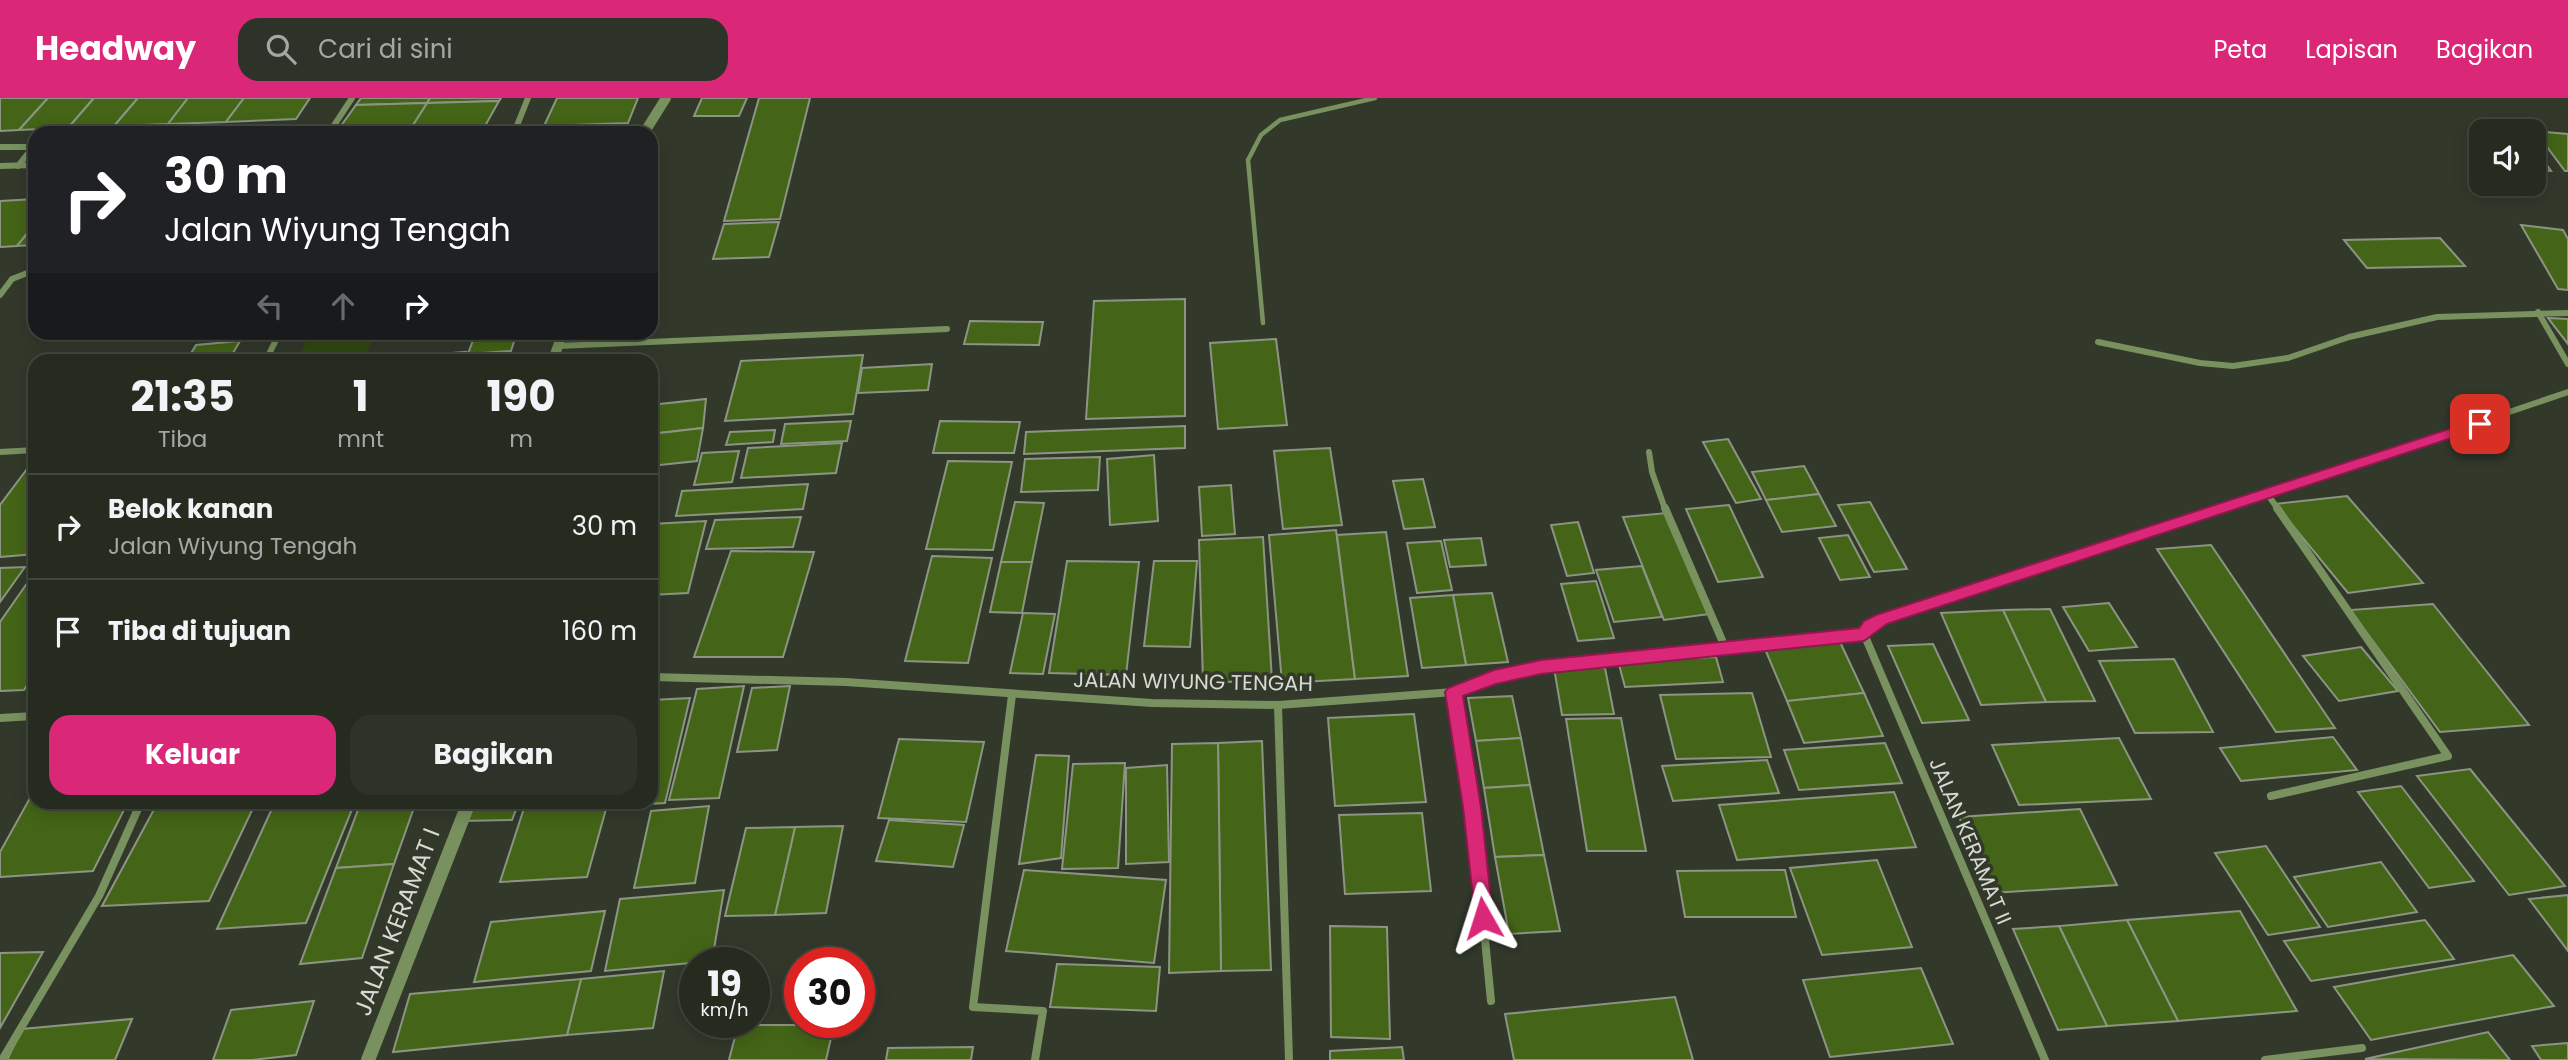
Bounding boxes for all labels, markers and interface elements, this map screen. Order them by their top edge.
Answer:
search box [238,18,728,81]
text: Headway [35,25,196,72]
icon: search [262,30,300,68]
text: Cari di sini [318,31,453,67]
text: Peta [2213,33,2267,66]
text: Lapisan [2305,33,2398,66]
text: Bagikan [2436,33,2533,66]
map controls [2469,119,2546,196]
button: sound [2469,119,2546,196]
text: 30 m [164,142,288,210]
icon: right [49,154,140,245]
text: Jalan Wiyung Tengah [164,207,511,252]
icon: left [251,287,289,325]
icon: ahead [324,287,362,325]
icon: right [397,287,435,325]
text: 21:35 [130,367,235,426]
text: 1 [353,367,369,426]
text: 190 [487,367,556,426]
pin [2450,394,2510,454]
icon: arrive [2461,405,2499,443]
text: Tiba [158,423,207,455]
text: mnt [337,423,384,455]
text: m [509,423,533,455]
text: Belok kanan [108,491,273,527]
icon: right [49,508,87,546]
text: 30 m [572,508,637,544]
text: Jalan Wiyung Tengah [108,530,357,562]
icon: arrive [49,613,87,651]
text: Tiba di tujuan [108,613,291,649]
text: 160 m [562,613,637,649]
street label: JALAN WIYUNG TENGAH [1073,665,1313,698]
button: Keluar [49,715,336,795]
button: Bagikan [350,715,637,795]
street label: JALAN KERAMAT II [1922,753,2019,929]
street label: JALAN KERAMAT I [346,823,447,1020]
position arrow [1446,881,1520,955]
speed limit sign: 30 [784,947,875,1038]
text: 19 [707,959,742,1008]
text: km/h [701,997,748,1022]

